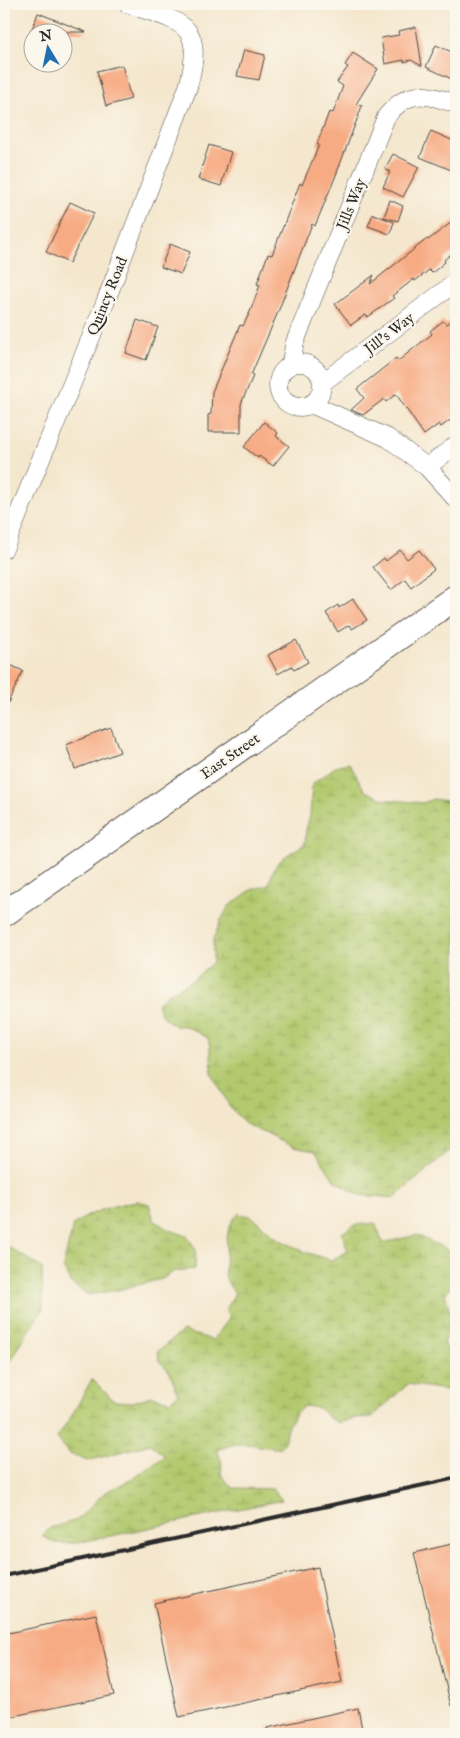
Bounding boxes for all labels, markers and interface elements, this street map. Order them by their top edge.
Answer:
north arrow [22,22,72,72]
text: N [37,26,53,46]
street label: Jills Way [332,175,371,235]
street label: Quincy Road [83,253,132,338]
street label: Jill's Way [359,308,419,360]
street label: East Street [197,729,264,784]

